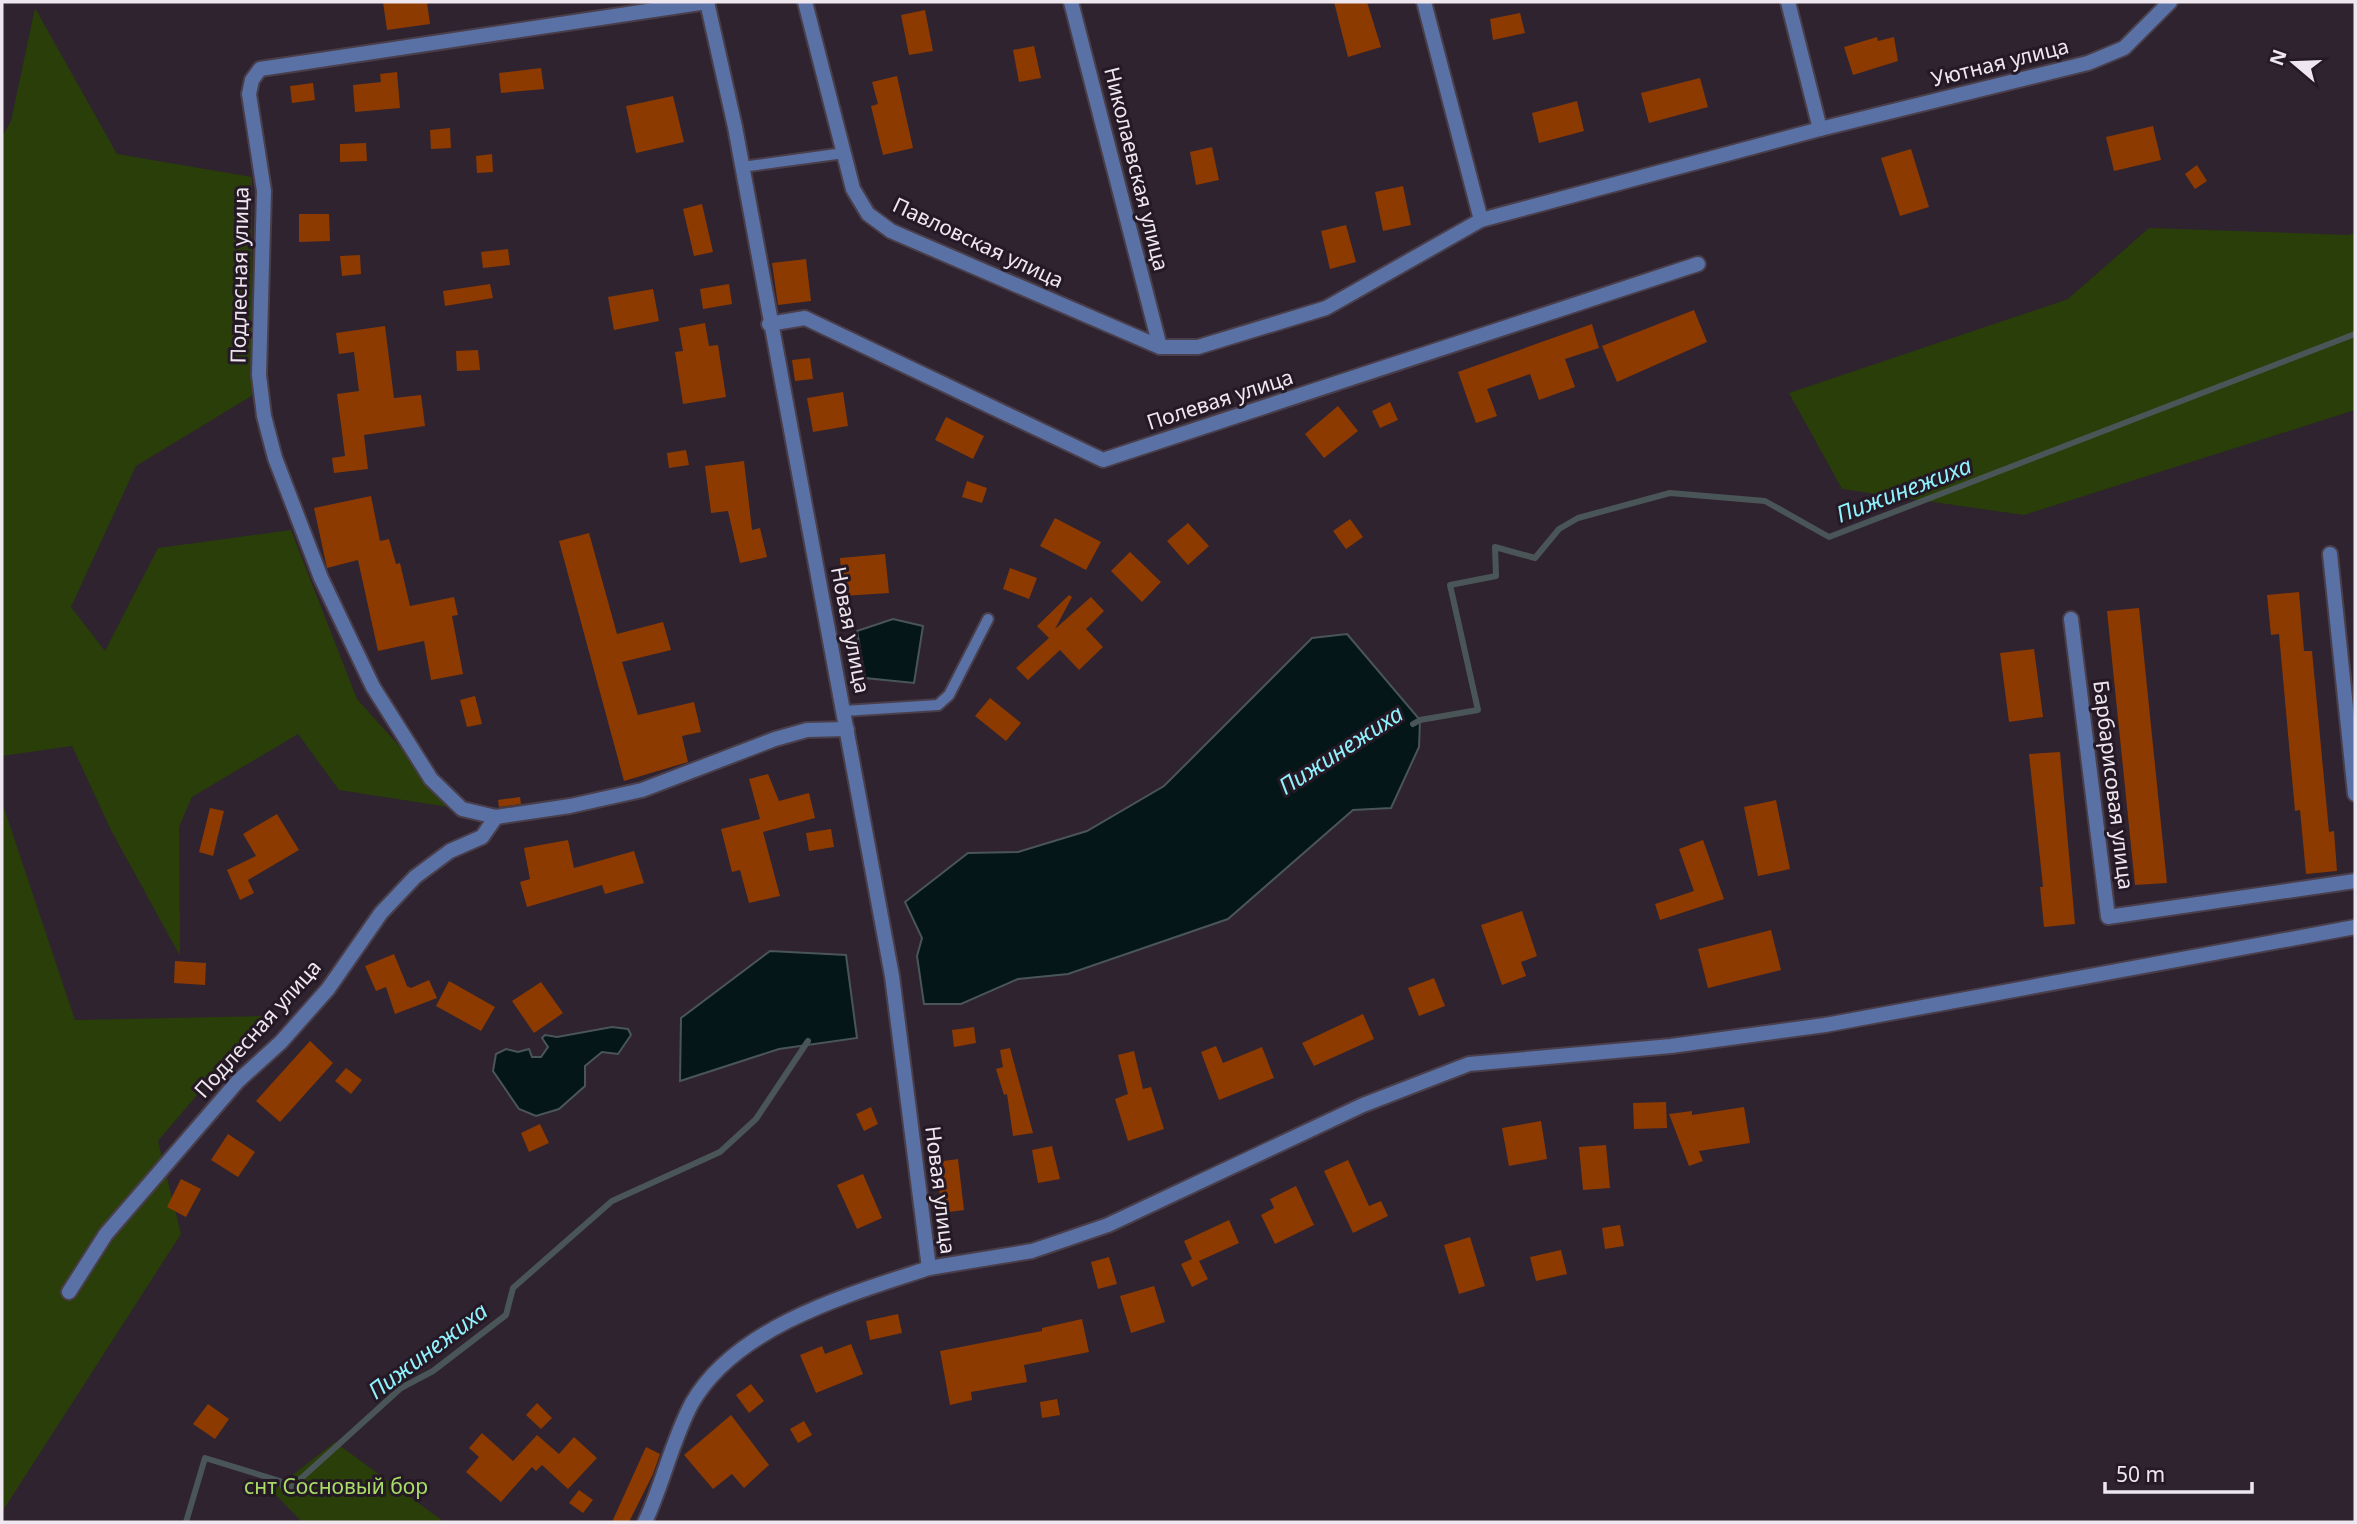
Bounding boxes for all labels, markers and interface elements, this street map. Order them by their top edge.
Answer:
north arrow [2259,28,2329,98]
street label: Уютная улица [1928,31,2071,93]
text: N [2263,46,2293,69]
street label: Николаевская улица [1098,64,1176,274]
street label: Подлесная улица [223,186,255,364]
street label: Павловская улица [888,190,1068,294]
street label: Полевая улица [1143,362,1296,436]
water label: Пижинежиха [1831,449,1976,530]
street label: Новая улица [825,564,877,696]
street label: Барбарисовая улица [2087,679,2141,891]
water label: Пижинежиха [1272,697,1409,801]
street label: Подлесная улица [188,953,327,1103]
street label: Новая улица [919,1124,963,1255]
water label: Пижинежиха [361,1295,494,1406]
scale bar [2105,1450,2252,1494]
text: 50 m [2116,1460,2165,1488]
park label: снт Сосновый бор [244,1472,428,1500]

